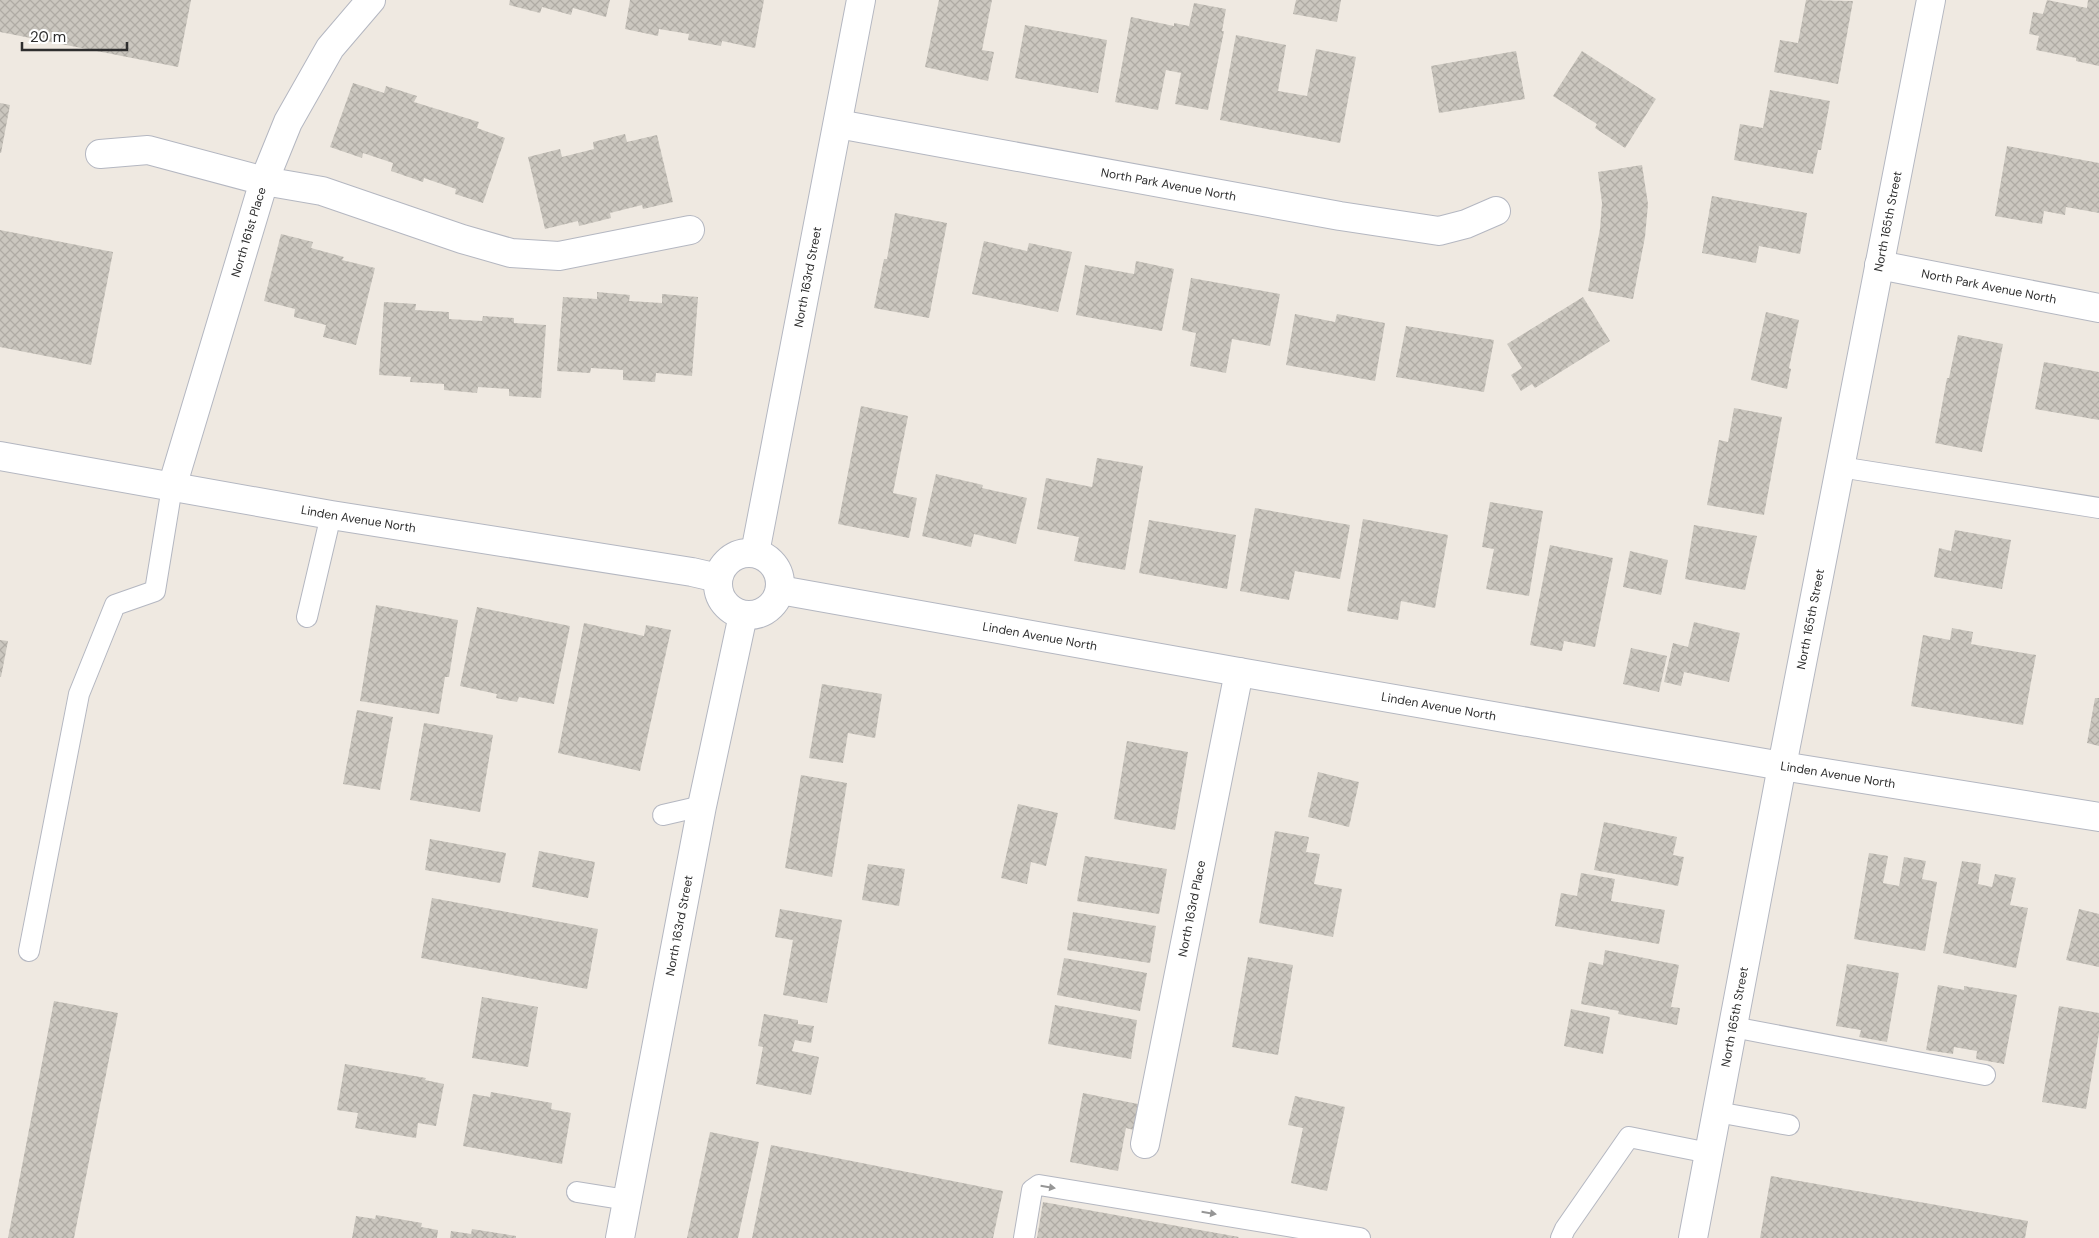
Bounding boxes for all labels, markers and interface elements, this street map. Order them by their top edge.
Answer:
scale bar [22,20,128,52]
text: 20 m [30,27,66,47]
street label: North Park Avenue North [1100,164,1237,205]
street label: North 165th Street [1870,170,1906,273]
street label: North 161st Place [227,185,270,279]
street label: North 163rd Street [790,225,825,329]
street label: North Park Avenue North [1920,265,2058,308]
street label: Linden Avenue North [300,502,417,536]
street label: North 165th Street [1793,567,1828,671]
street label: Linden Avenue North [981,618,1099,655]
street label: Linden Avenue North [1380,689,1497,724]
street label: Linden Avenue North [1779,758,1897,792]
street label: North 163rd Place [1174,859,1209,958]
street label: North 163rd Street [662,874,697,977]
street label: North 165th Street [1717,965,1752,1068]
one-way arrow [1041,1183,1057,1191]
one-way arrow [1201,1209,1217,1217]

